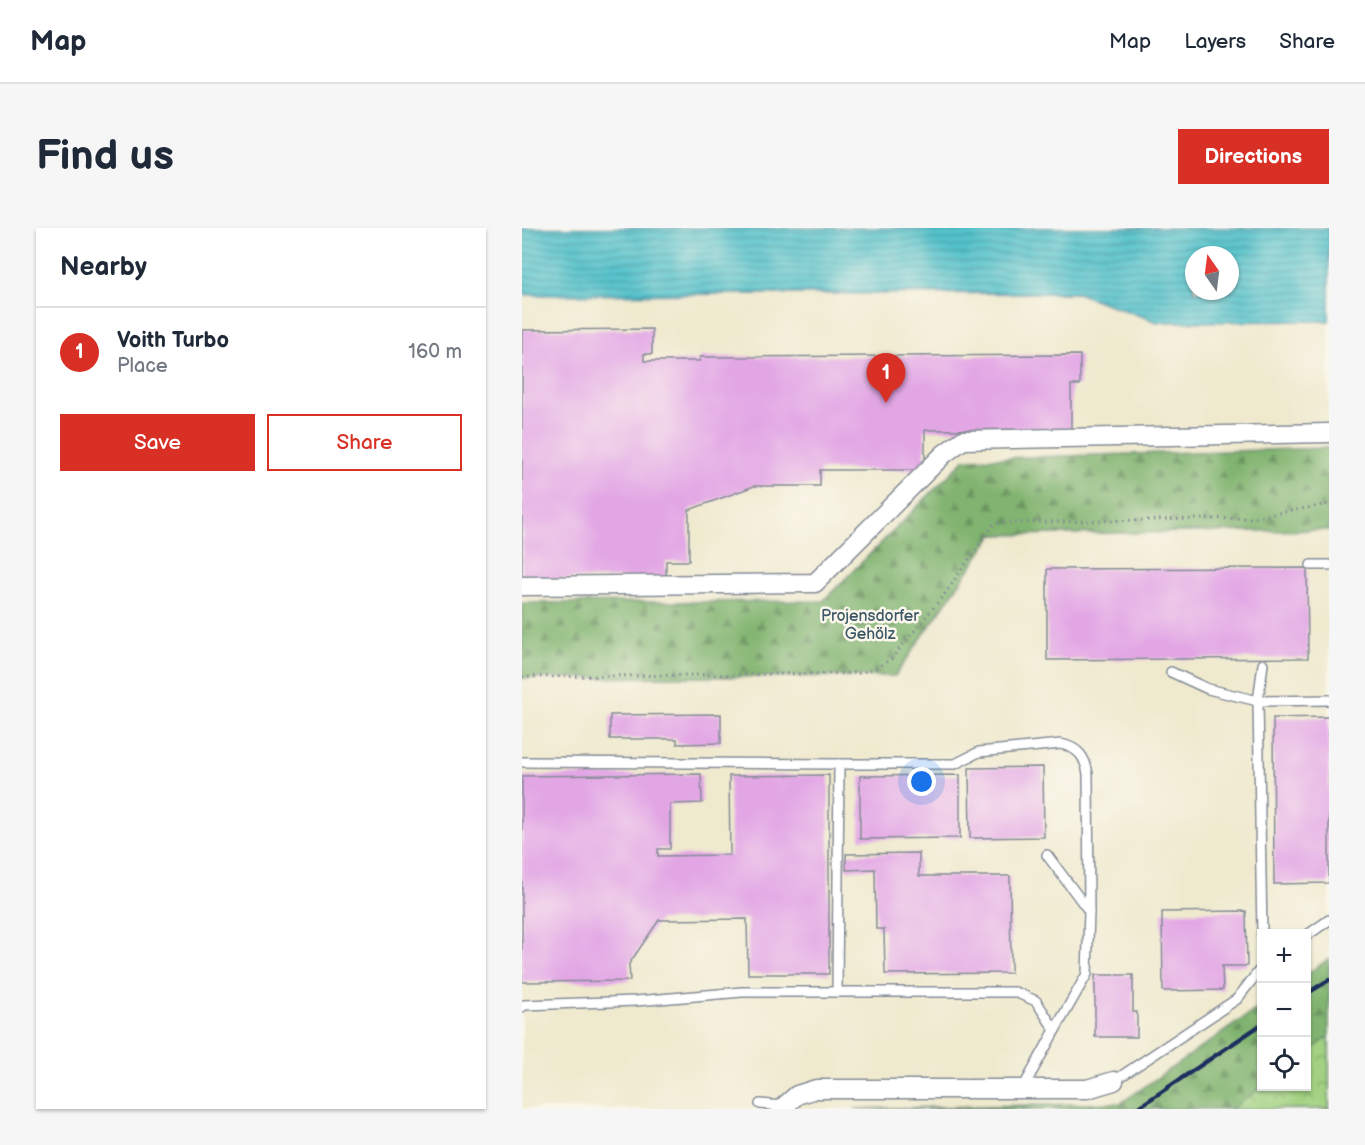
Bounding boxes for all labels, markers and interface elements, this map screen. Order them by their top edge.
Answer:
text: Map [30,25,86,58]
text: Map [1109,29,1151,54]
text: Layers [1184,29,1246,54]
text: Share [1279,29,1335,54]
button: Directions [1178,129,1329,184]
text: Find us [36,131,174,182]
north arrow [1185,246,1239,300]
text: Nearby [60,252,147,283]
text: Voith Turbo [117,327,229,354]
text: 1 [75,340,84,364]
text: 160 m [408,340,462,364]
text: Place [117,354,168,378]
pin: 1 [866,354,906,403]
button: Save [60,414,255,471]
button: Share [267,414,462,471]
park label: Projensdorfer Gehölz [821,607,919,644]
your location [907,767,936,796]
map controls [1257,929,1311,1091]
button: + [1257,929,1311,983]
button: − [1257,983,1311,1037]
button: locate [1257,1037,1311,1091]

